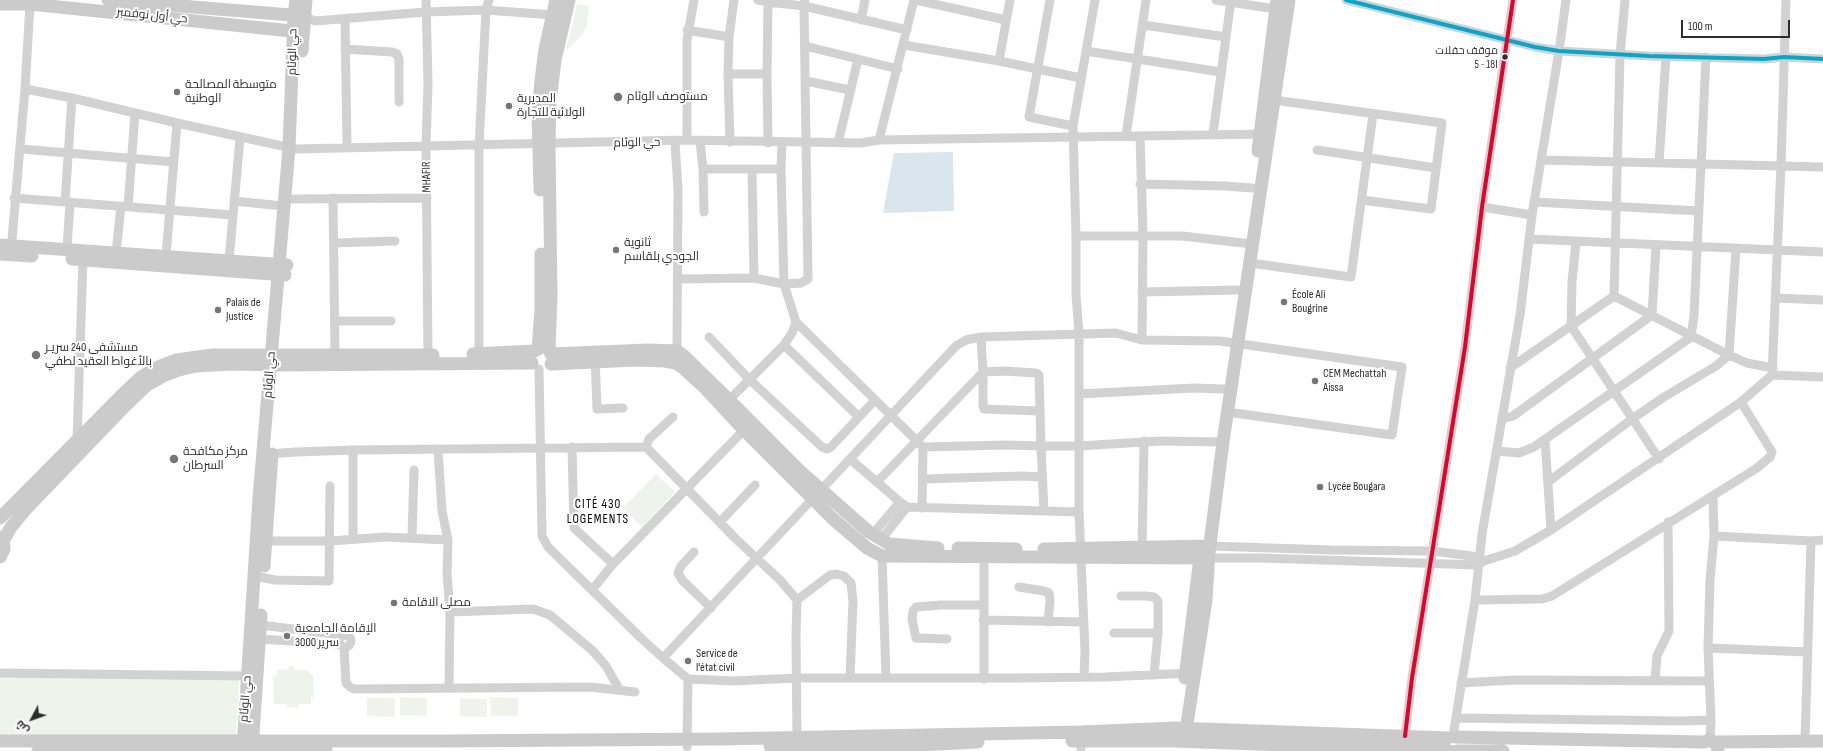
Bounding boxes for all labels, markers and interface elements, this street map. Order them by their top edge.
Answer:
street label: حي أول نوفمبر [116,5,188,27]
scale bar [1683,12,1792,38]
text: 100 m [1688,19,1713,34]
street label: حي الوئام [285,28,301,76]
place label: موقف حفلات 5 - 18ا [1435,44,1498,70]
marker: موقف حفلات 5 - 18ا [1500,52,1510,62]
place label: متوسطة المصالحة الوطنية [185,78,277,106]
marker: متوسطة المصالحة الوطنية [172,87,182,97]
place label: مستوصف الوئام [627,90,708,104]
marker: مستوصف الوئام [612,91,624,103]
place label: المديرية الولائية للتجارة [517,92,585,120]
marker: المديرية الولائية للتجارة [504,101,514,111]
street label: حي الوئام [613,135,661,151]
street label: MHAFIR [420,161,434,193]
place label: ثانوية الجودي بلقاسم [624,236,699,264]
marker: ثانوية الجودي بلقاسم [611,245,621,255]
place label: École Ali Bougrine [1292,288,1328,316]
place label: Palais de Justice [226,296,261,324]
marker: École Ali Bougrine [1279,297,1289,307]
marker: Palais de Justice [213,305,223,315]
place label: مستشفى 240 سريـر بالأغواط العقيد لطفي [45,341,152,369]
marker: مستشفى 240 سريـر بالأغواط العقيد لطفي [30,349,42,361]
street label: حي الوئام [261,351,279,399]
place label: CEM Mechattah Aissa [1323,367,1386,395]
marker: CEM Mechattah Aissa [1310,376,1320,386]
place label: مركز مكافحة السرطان [183,445,248,473]
marker: مركز مكافحة السرطان [168,453,180,465]
place label: Lycée Bougara [1328,480,1385,494]
marker: Lycée Bougara [1315,482,1325,492]
district label: CITÉ 430 LOGEMENTS [567,497,629,528]
place label: مصلى الاقامة [402,596,471,610]
marker: مصلى الاقامة [389,598,399,608]
place label: الإقامة الجامعية 3000 سرير [295,622,376,650]
marker: الإقامة الجامعية 3000 سرير [282,631,292,641]
place label: Service de l'état civil [696,647,738,675]
marker: Service de l'état civil [683,656,693,666]
street label: حي الوئام [237,675,255,723]
north arrow [12,699,52,739]
text: ش [13,718,32,737]

